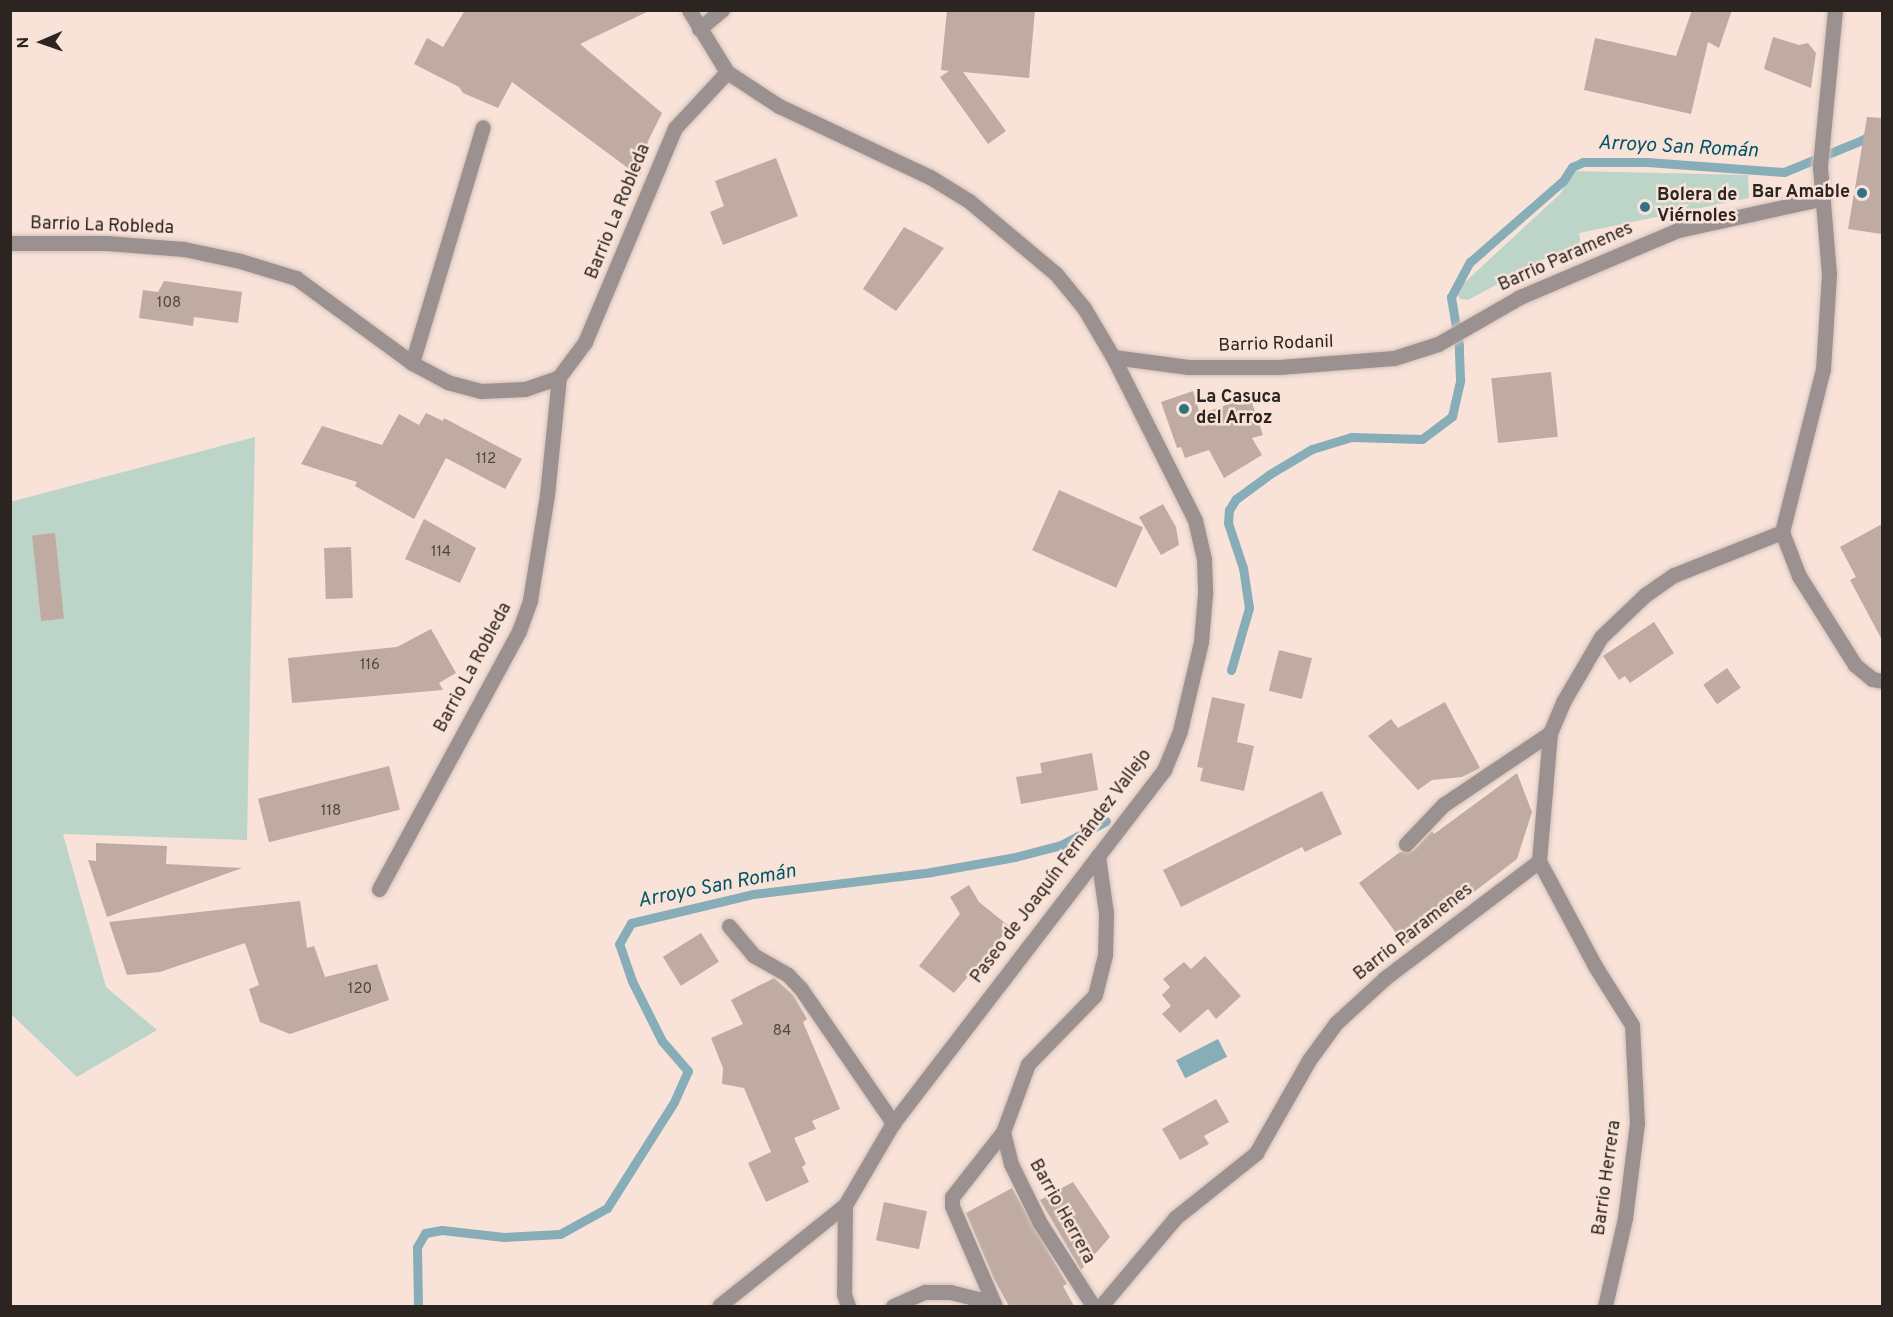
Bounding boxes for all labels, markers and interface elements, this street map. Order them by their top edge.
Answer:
north arrow [12,12,72,72]
text: N [14,37,34,49]
water label: Arroyo San Román [1597,132,1759,164]
street label: Barrio La Robleda [582,141,656,283]
place label: Bar Amable [1751,182,1850,204]
place label: Bolera de Viérnoles [1657,186,1737,228]
marker: Bar Amable [1855,186,1869,200]
marker: Bolera de Viérnoles [1638,200,1652,214]
street label: Barrio La Robleda [30,214,174,240]
street label: Barrio Paramenes [1495,219,1637,297]
house number: 108 [157,295,181,313]
street label: Barrio Rodanil [1218,332,1334,358]
place label: La Casuca del Arroz [1196,388,1281,430]
marker: La Casuca del Arroz [1177,402,1191,416]
house number: 112 [476,451,496,469]
house number: 114 [431,544,451,562]
street label: Barrio La Robleda [431,599,517,737]
house number: 116 [360,657,380,675]
street label: Paseo de Joaquín Fernández Vallejo [967,745,1157,989]
house number: 118 [321,803,341,821]
water label: Arroyo San Román [636,860,798,914]
street label: Barrio Paramenes [1350,880,1478,986]
house number: 120 [348,981,372,999]
house number: 84 [773,1023,791,1041]
street label: Barrio Herrera [1589,1119,1627,1237]
street label: Barrio Herrera [1023,1156,1099,1268]

